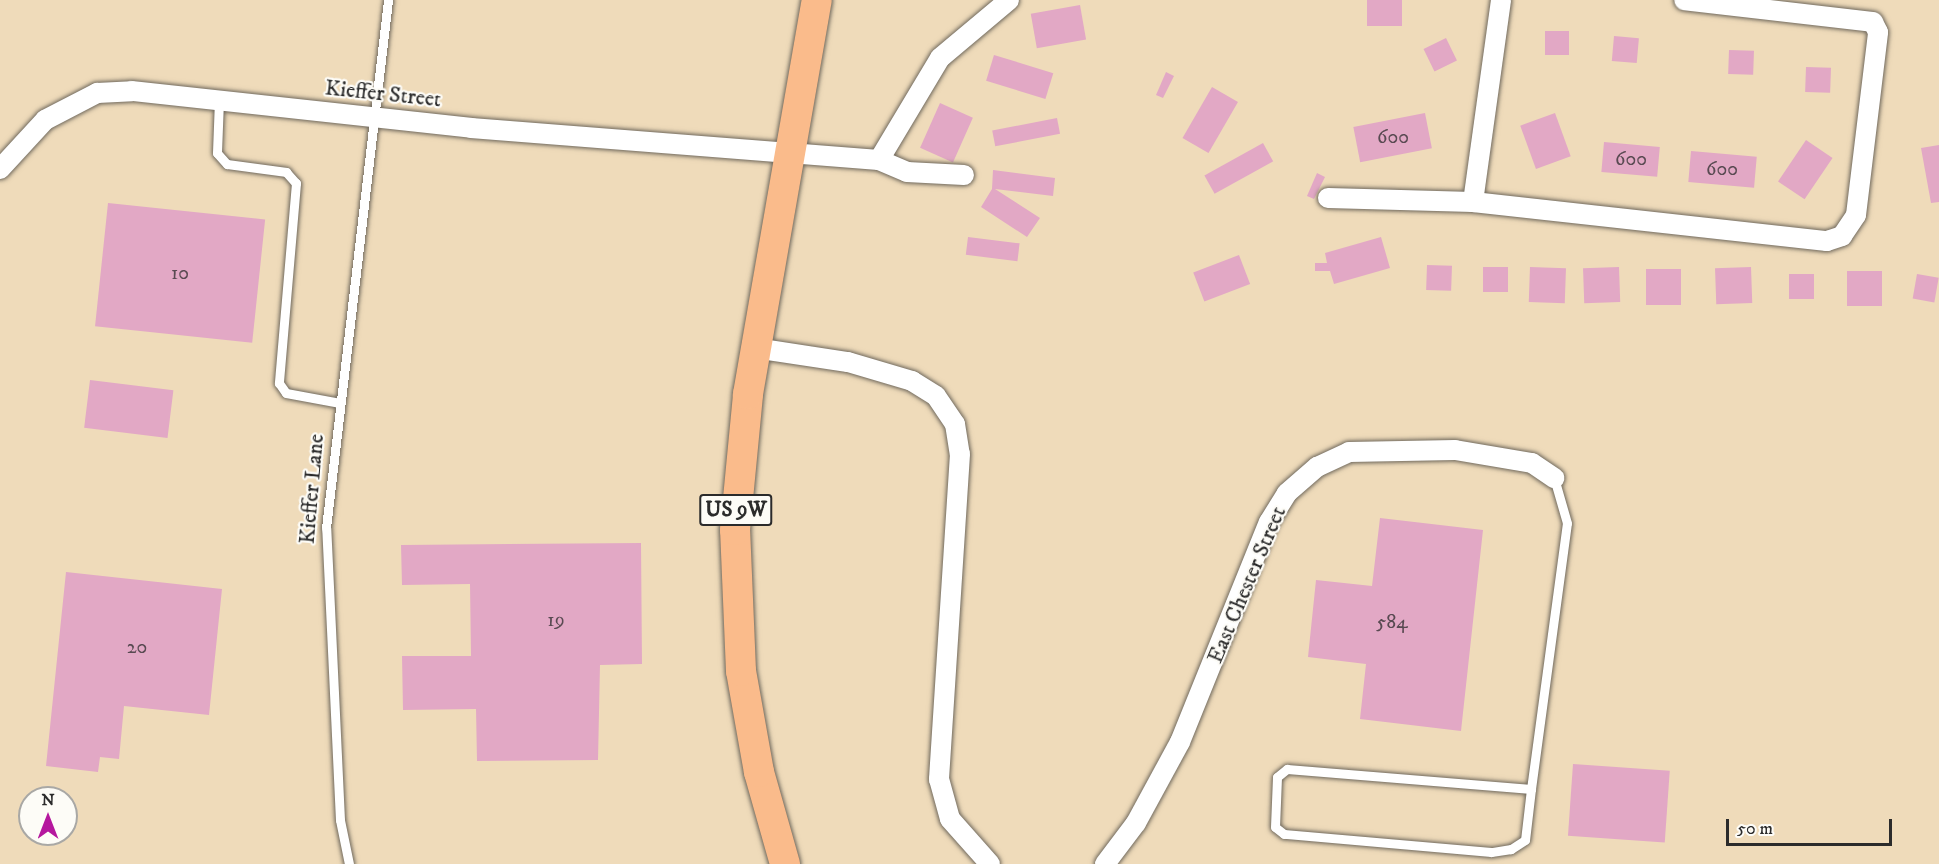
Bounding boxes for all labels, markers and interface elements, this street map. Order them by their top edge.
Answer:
street label: Kieffer Street [324,75,442,113]
house number: 600 [1377,125,1409,149]
house number: 600 [1615,147,1647,171]
house number: 600 [1706,157,1738,181]
house number: 10 [171,261,189,285]
street label: Kieffer Lane [294,433,330,545]
road number: US 9W [698,492,774,528]
street label: East Chester Street [1202,503,1292,667]
house number: 19 [547,608,565,632]
house number: 584 [1376,610,1408,634]
house number: 20 [127,635,147,659]
north arrow [18,786,78,846]
text: N [41,790,55,810]
scale bar [1729,807,1896,845]
text: 50 m [1737,818,1773,840]

